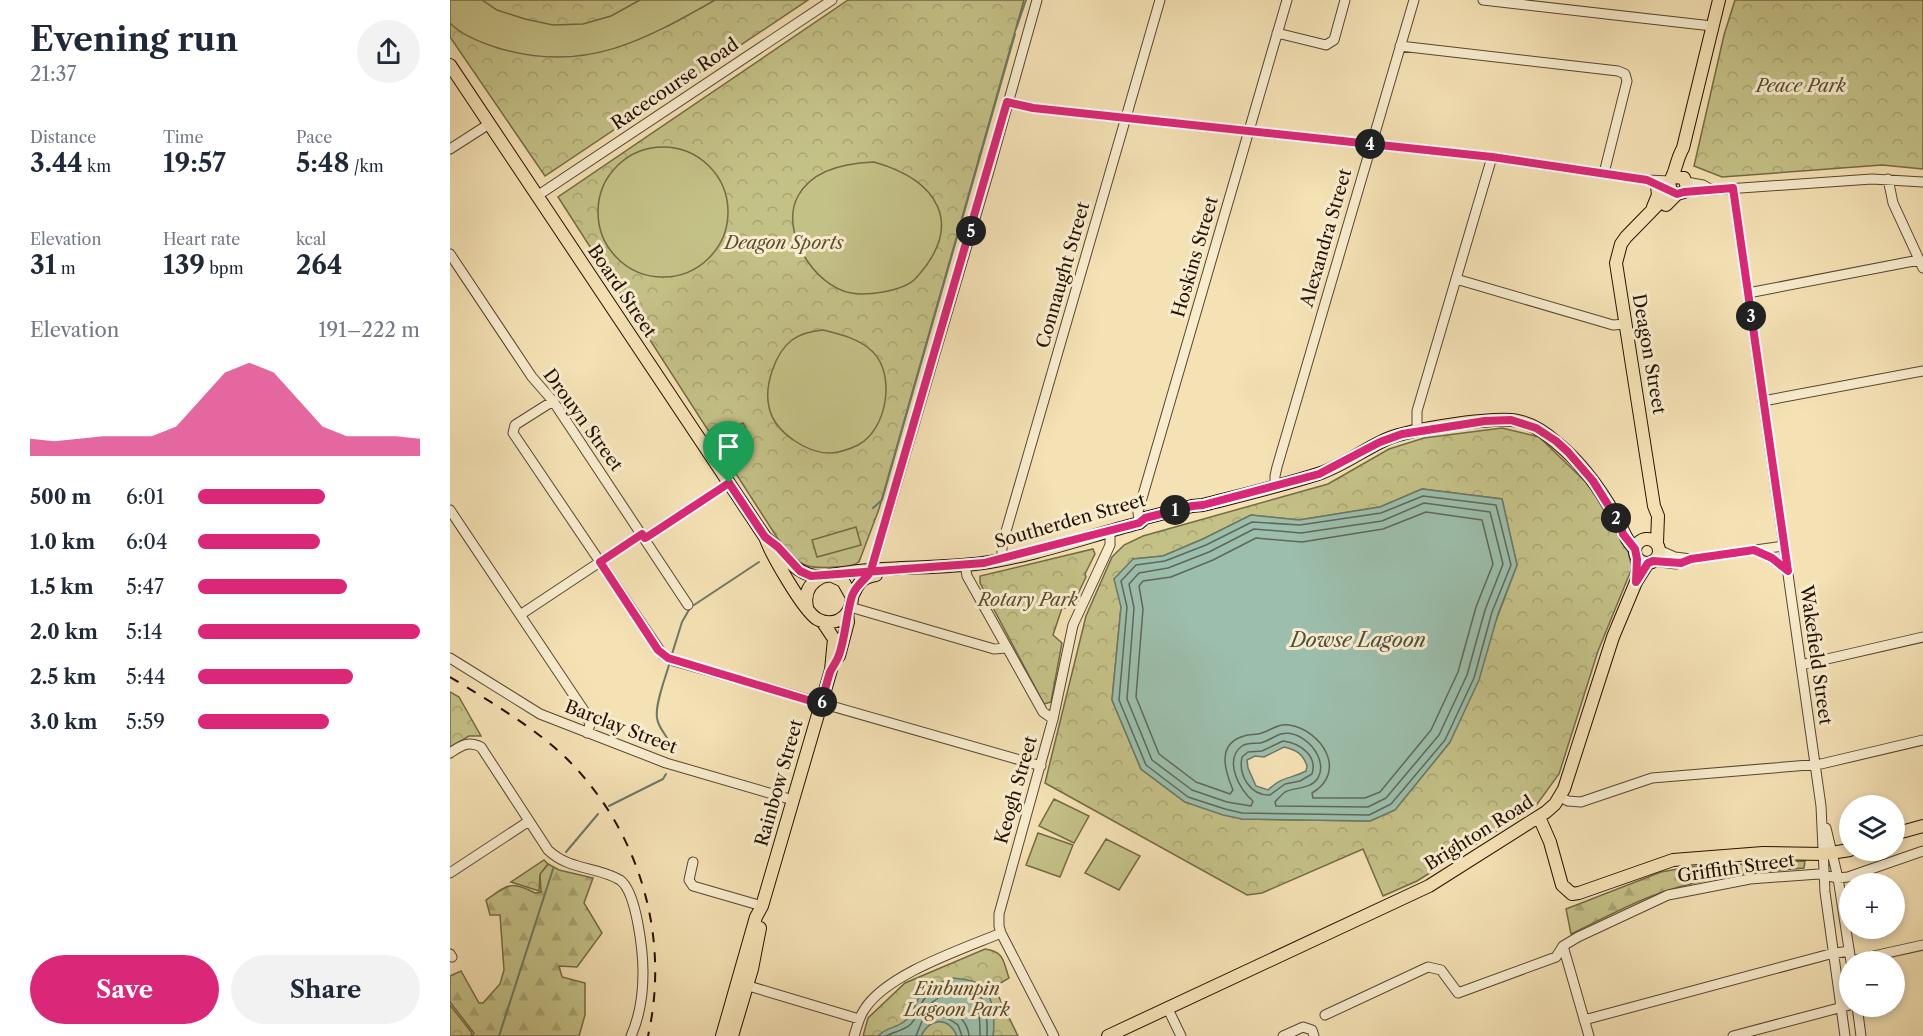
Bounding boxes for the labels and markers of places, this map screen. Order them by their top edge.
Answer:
pin: 4 [1355,129,1385,159]
pin: 5 [956,216,986,246]
pin: 3 [1736,301,1766,331]
pin [703,421,754,483]
pin: 1 [1160,495,1190,525]
pin: 2 [1601,503,1631,533]
pin: 6 [807,687,837,717]

